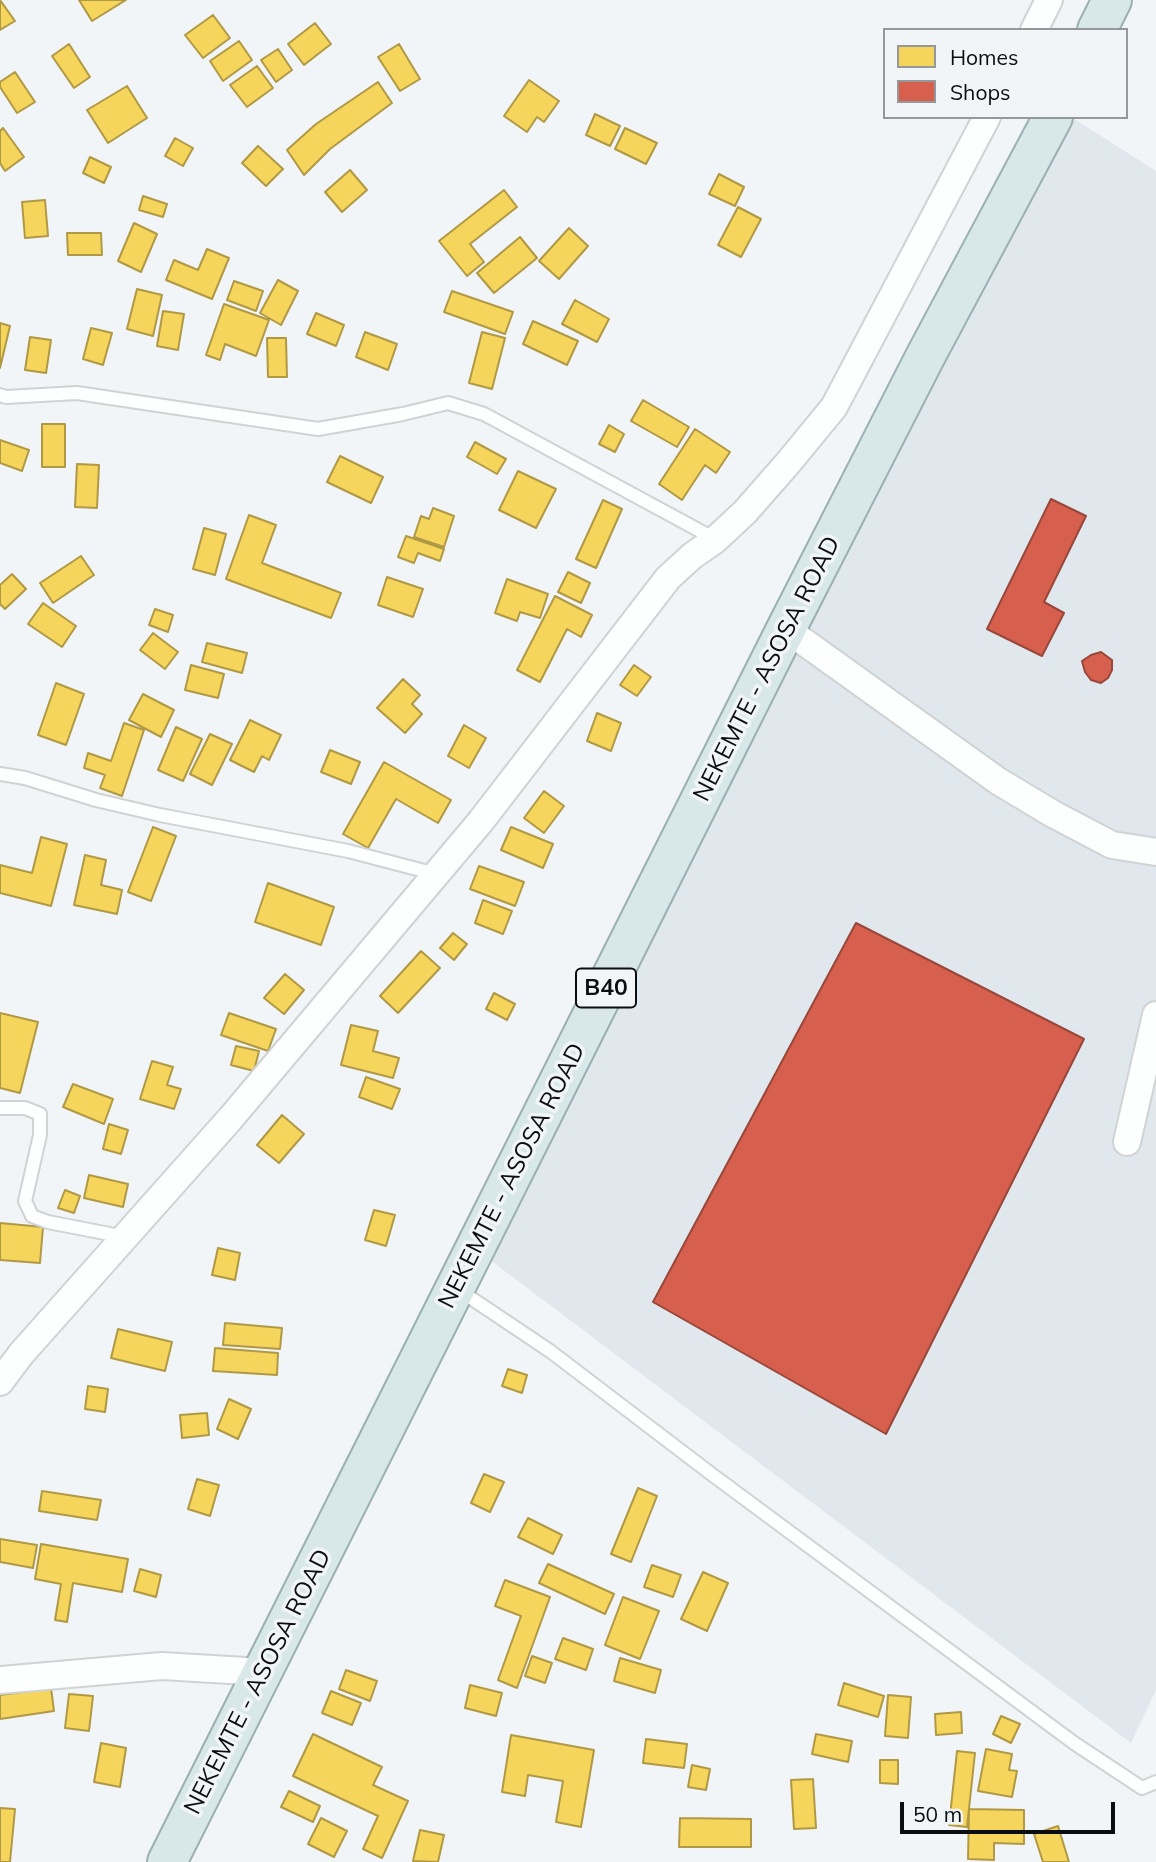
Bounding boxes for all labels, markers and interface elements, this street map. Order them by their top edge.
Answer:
legend [883,28,1128,119]
text: Homes [950,44,1018,70]
text: Shops [950,79,1010,105]
street label: NEKEMTE - ASOSA ROAD [688,532,846,806]
road number: B40 [576,968,636,1007]
street label: NEKEMTE - ASOSA ROAD [433,1039,591,1313]
street label: NEKEMTE - ASOSA ROAD [179,1545,337,1819]
scale bar [904,1788,1119,1832]
text: 50 m [913,1801,962,1827]

